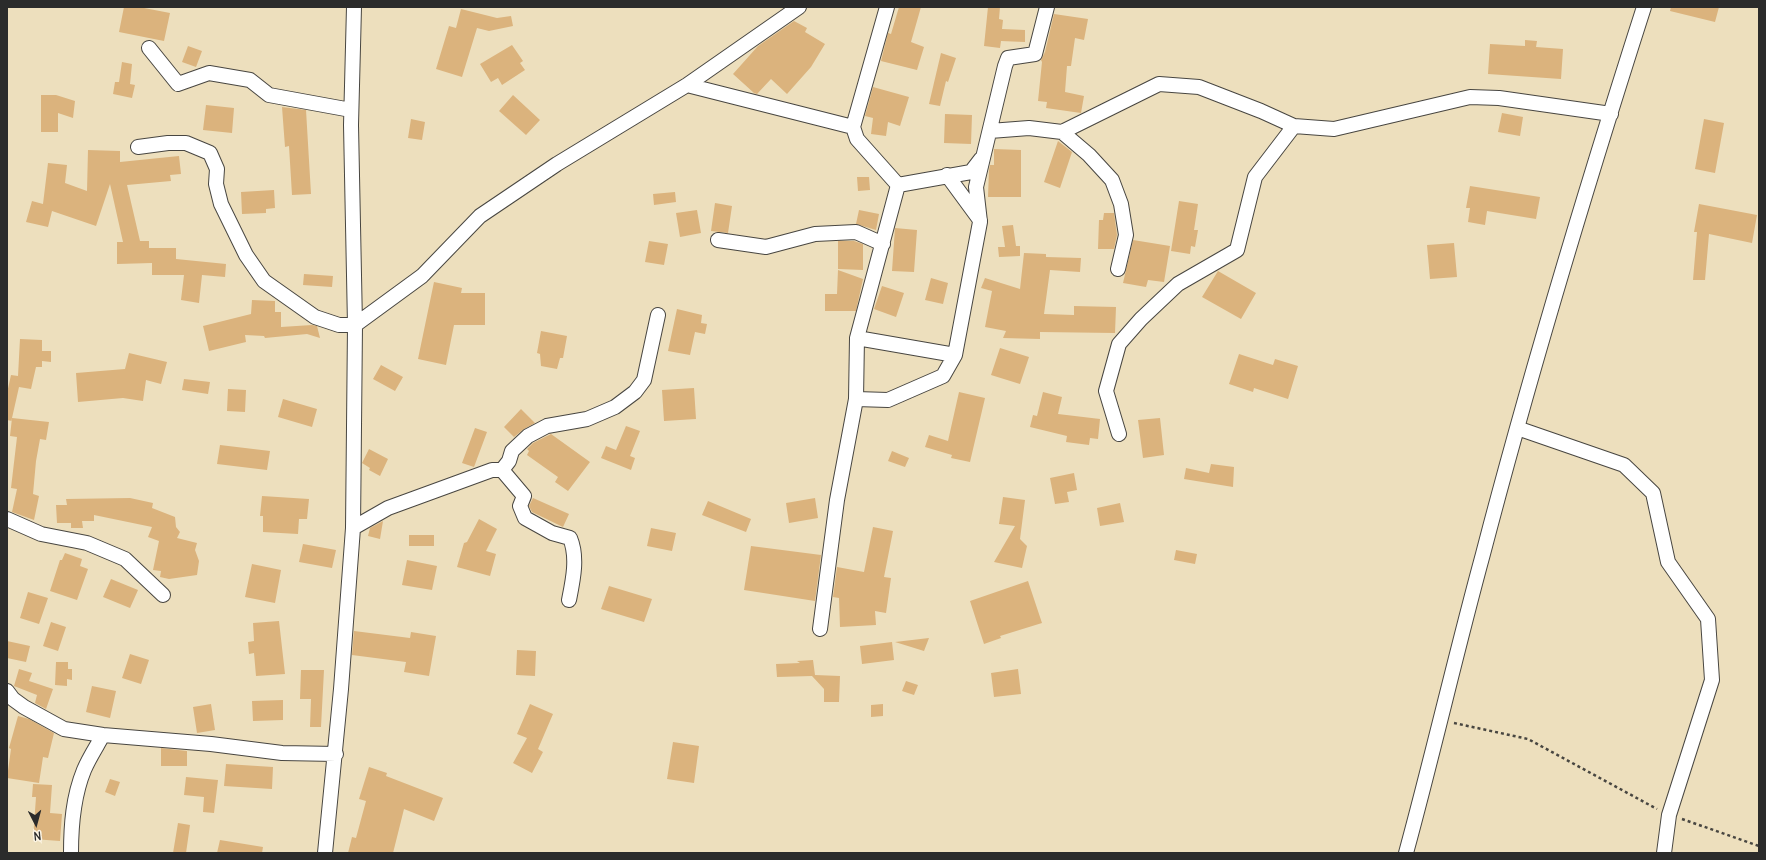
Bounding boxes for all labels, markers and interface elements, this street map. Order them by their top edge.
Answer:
north arrow [16,804,56,844]
text: N [33,829,42,843]

